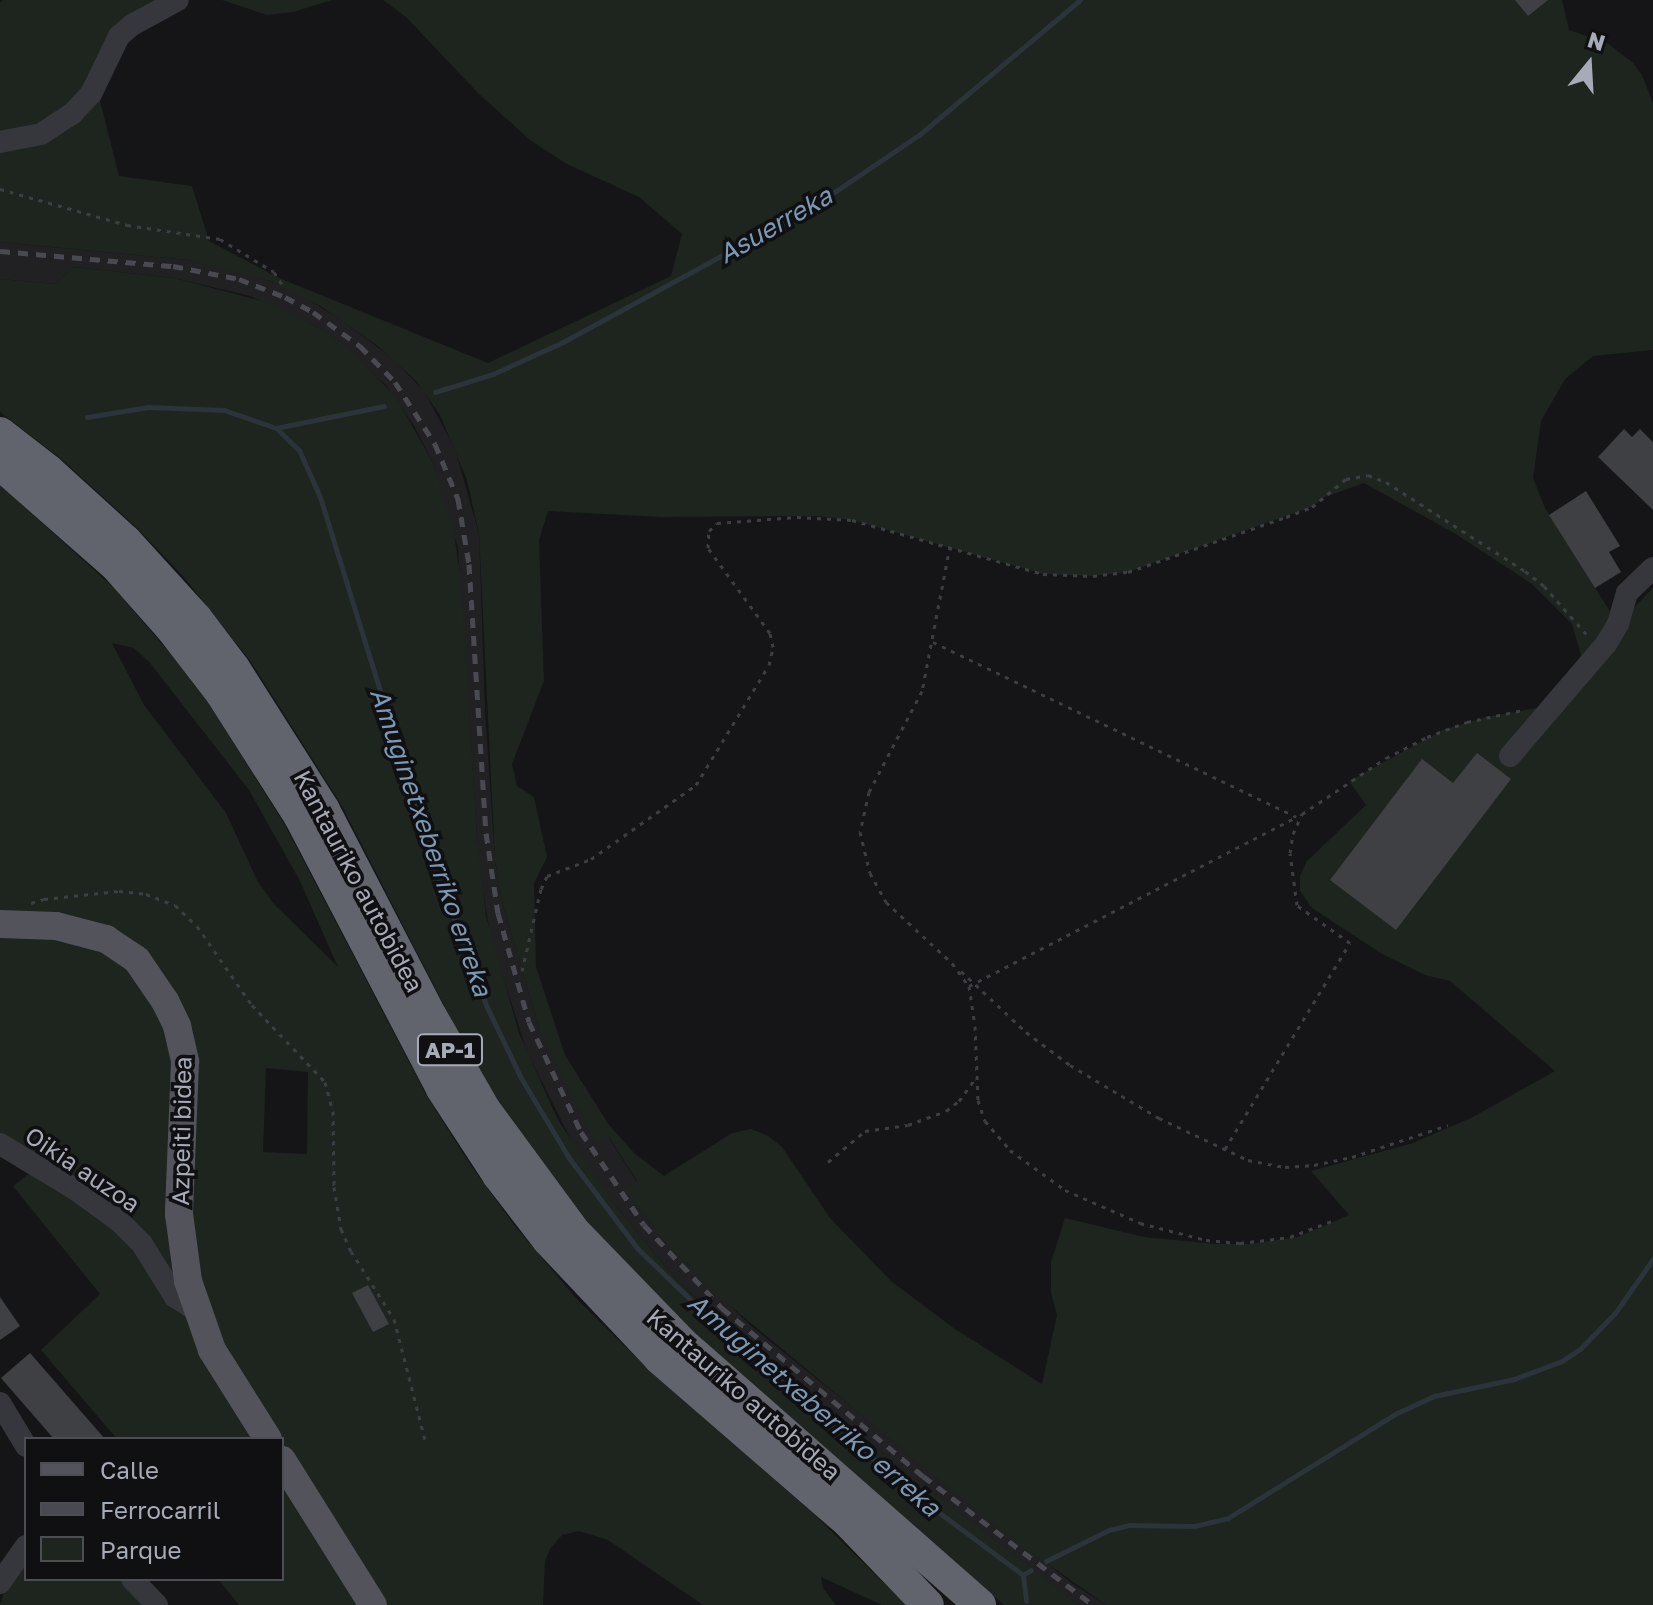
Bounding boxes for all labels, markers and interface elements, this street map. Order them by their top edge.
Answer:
north arrow [1549,24,1629,104]
text: N [1584,25,1609,56]
water label: Asuerreka [713,180,837,270]
water label: Amuginetxeberriko erreka [364,684,498,1000]
street label: Kantauriko autobidea [288,765,430,997]
road number: AP-1 [416,1032,484,1068]
street label: Azpeiti bidea [165,1056,197,1206]
street label: Oikia auzoa [20,1120,146,1218]
water label: Amuginetxeberriko erreka [682,1287,946,1523]
street label: Kantauriko autobidea [641,1302,847,1486]
legend [24,1437,284,1581]
text: Calle [100,1455,159,1484]
text: Ferrocarril [100,1495,220,1524]
text: Parque [100,1535,181,1564]

